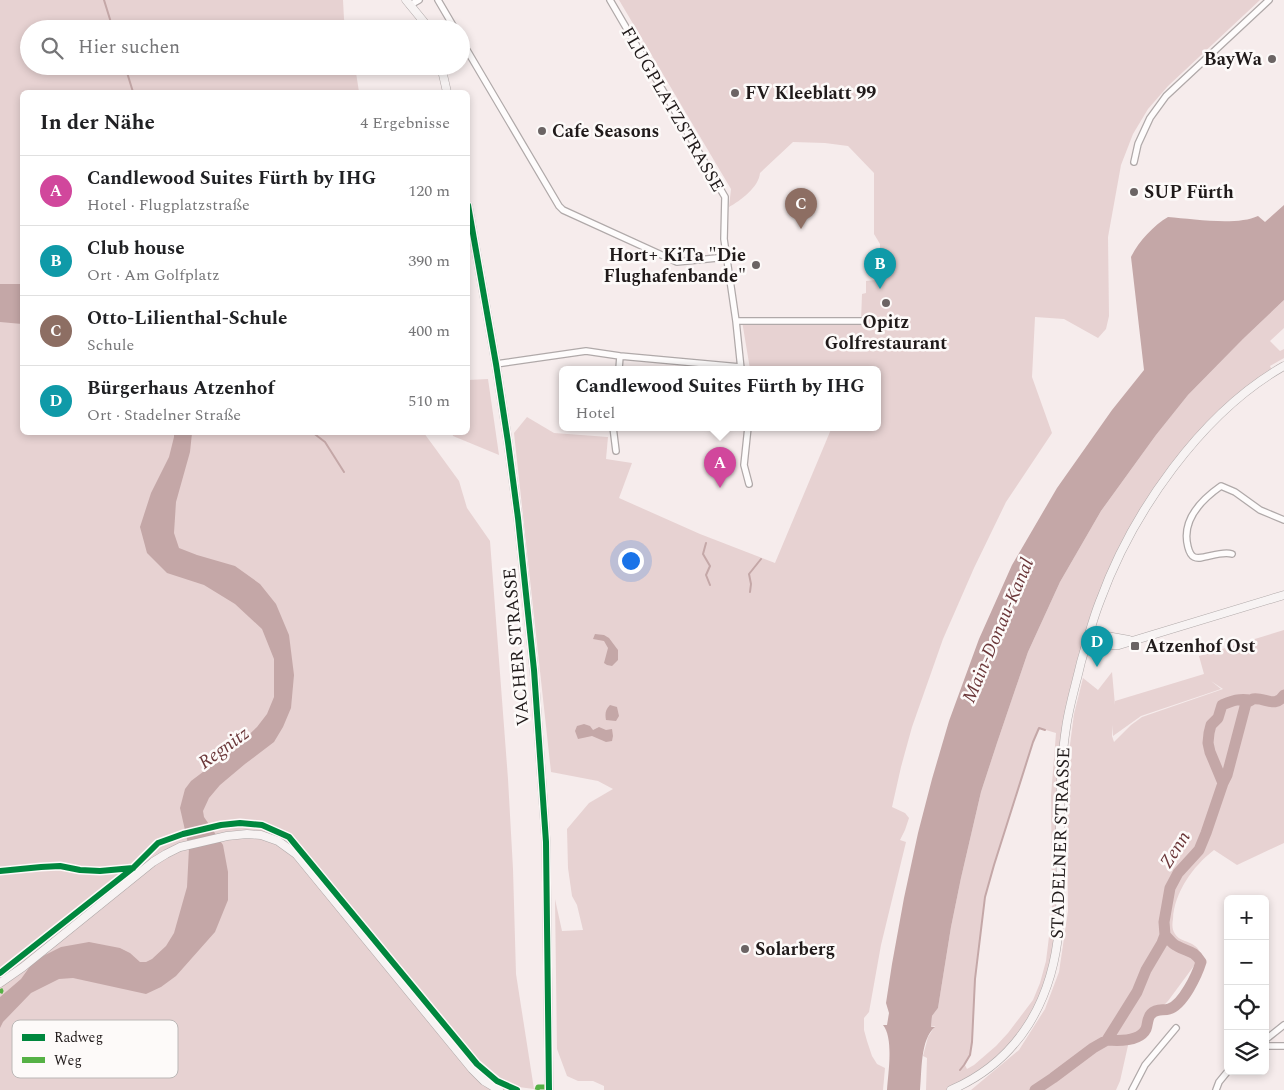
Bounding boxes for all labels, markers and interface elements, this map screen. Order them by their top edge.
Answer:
search box [20,20,470,75]
street label: FLUGPLATZSTRASSE [614,21,731,197]
text: Hier suchen [78,33,180,62]
icon: search [38,34,66,62]
place label: BayWa [1204,46,1263,73]
marker: BayWa [1266,53,1278,65]
place label: FV Kleeblatt 99 [745,80,876,107]
marker: FV Kleeblatt 99 [729,87,741,99]
text: In der Nähe [40,107,155,139]
text: 4 Ergebnisse [360,111,450,135]
place label: Cafe Seasons [552,118,659,145]
marker: Cafe Seasons [536,125,548,137]
text: Candlewood Suites Fürth by IHG [87,164,376,193]
text: A [50,179,62,203]
text: 120 m [408,179,450,203]
place label: SUP Fürth [1144,179,1234,206]
marker: SUP Fürth [1128,186,1140,198]
pin: C [785,188,817,229]
text: Hotel · Flugplatzstraße [87,193,250,217]
text: Club house [87,234,185,263]
place label: Hort+ KiTa "Die Flughafenbande" [604,242,746,290]
pin: B [864,248,896,289]
text: B [50,249,62,273]
text: 390 m [408,249,450,273]
marker: Hort+ KiTa "Die Flughafenbande" [750,259,762,271]
text: Ort · Am Golfplatz [87,263,220,287]
marker: Opitz Golfrestaurant [880,297,892,309]
text: Otto-Lilienthal-Schule [87,304,288,333]
place label: Opitz Golfrestaurant [825,309,947,357]
text: C [50,319,62,343]
text: 400 m [408,319,450,343]
text: Schule [87,333,134,357]
popup [559,366,881,431]
text: Candlewood Suites Fürth by IHG [575,372,865,401]
text: Bürgerhaus Atzenhof [87,374,274,403]
text: D [50,389,62,413]
text: 510 m [408,389,450,413]
text: Hotel [575,401,615,425]
text: Ort · Stadelner Straße [87,403,241,427]
pin: A [704,447,736,488]
your location [618,548,644,574]
water label: Main-Donau-Kanal [955,554,1042,707]
street label: VACHER STRASSE [496,567,537,727]
pin: D [1081,626,1113,667]
place label: Atzenhof Ost [1145,633,1255,660]
marker: Atzenhof Ost [1129,640,1141,652]
water label: Regnitz [192,719,256,777]
street label: STADELNER STRASSE [1044,747,1077,939]
water label: Zenn [1152,825,1198,874]
map controls [1224,895,1269,1075]
button: + [1224,895,1269,940]
place label: Solarberg [755,936,835,963]
button: − [1224,940,1269,985]
marker: Solarberg [739,943,751,955]
button: locate [1224,985,1269,1030]
legend [12,1020,178,1078]
text: Radweg [54,1027,103,1048]
button: layers [1224,1030,1269,1075]
text: Weg [54,1050,82,1071]

